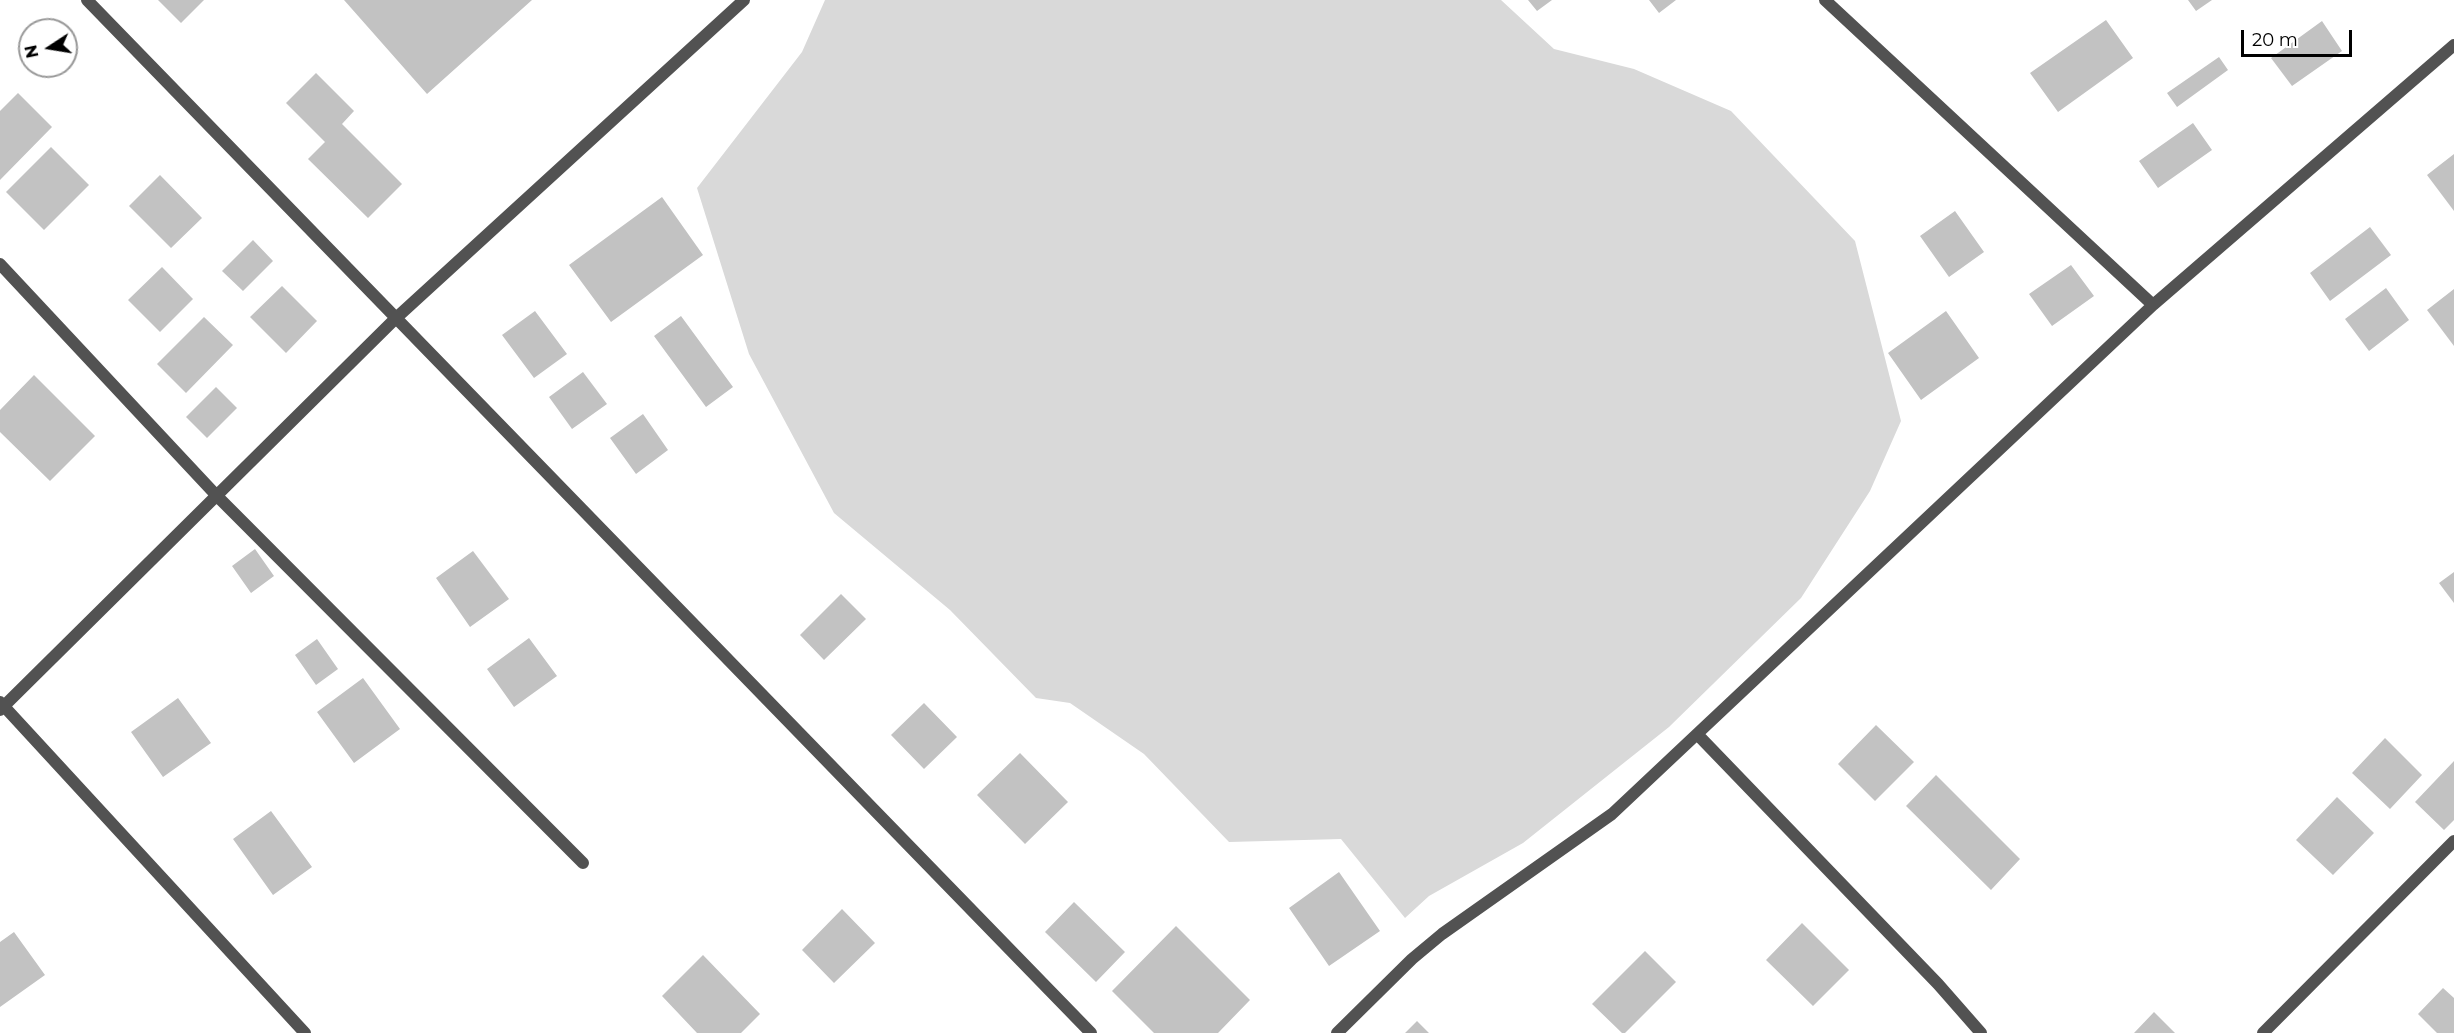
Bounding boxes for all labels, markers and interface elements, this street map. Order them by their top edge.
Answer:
north arrow [18,18,78,78]
scale bar [2244,18,2355,56]
text: 20 m [2252,29,2298,51]
text: N [21,43,42,60]

